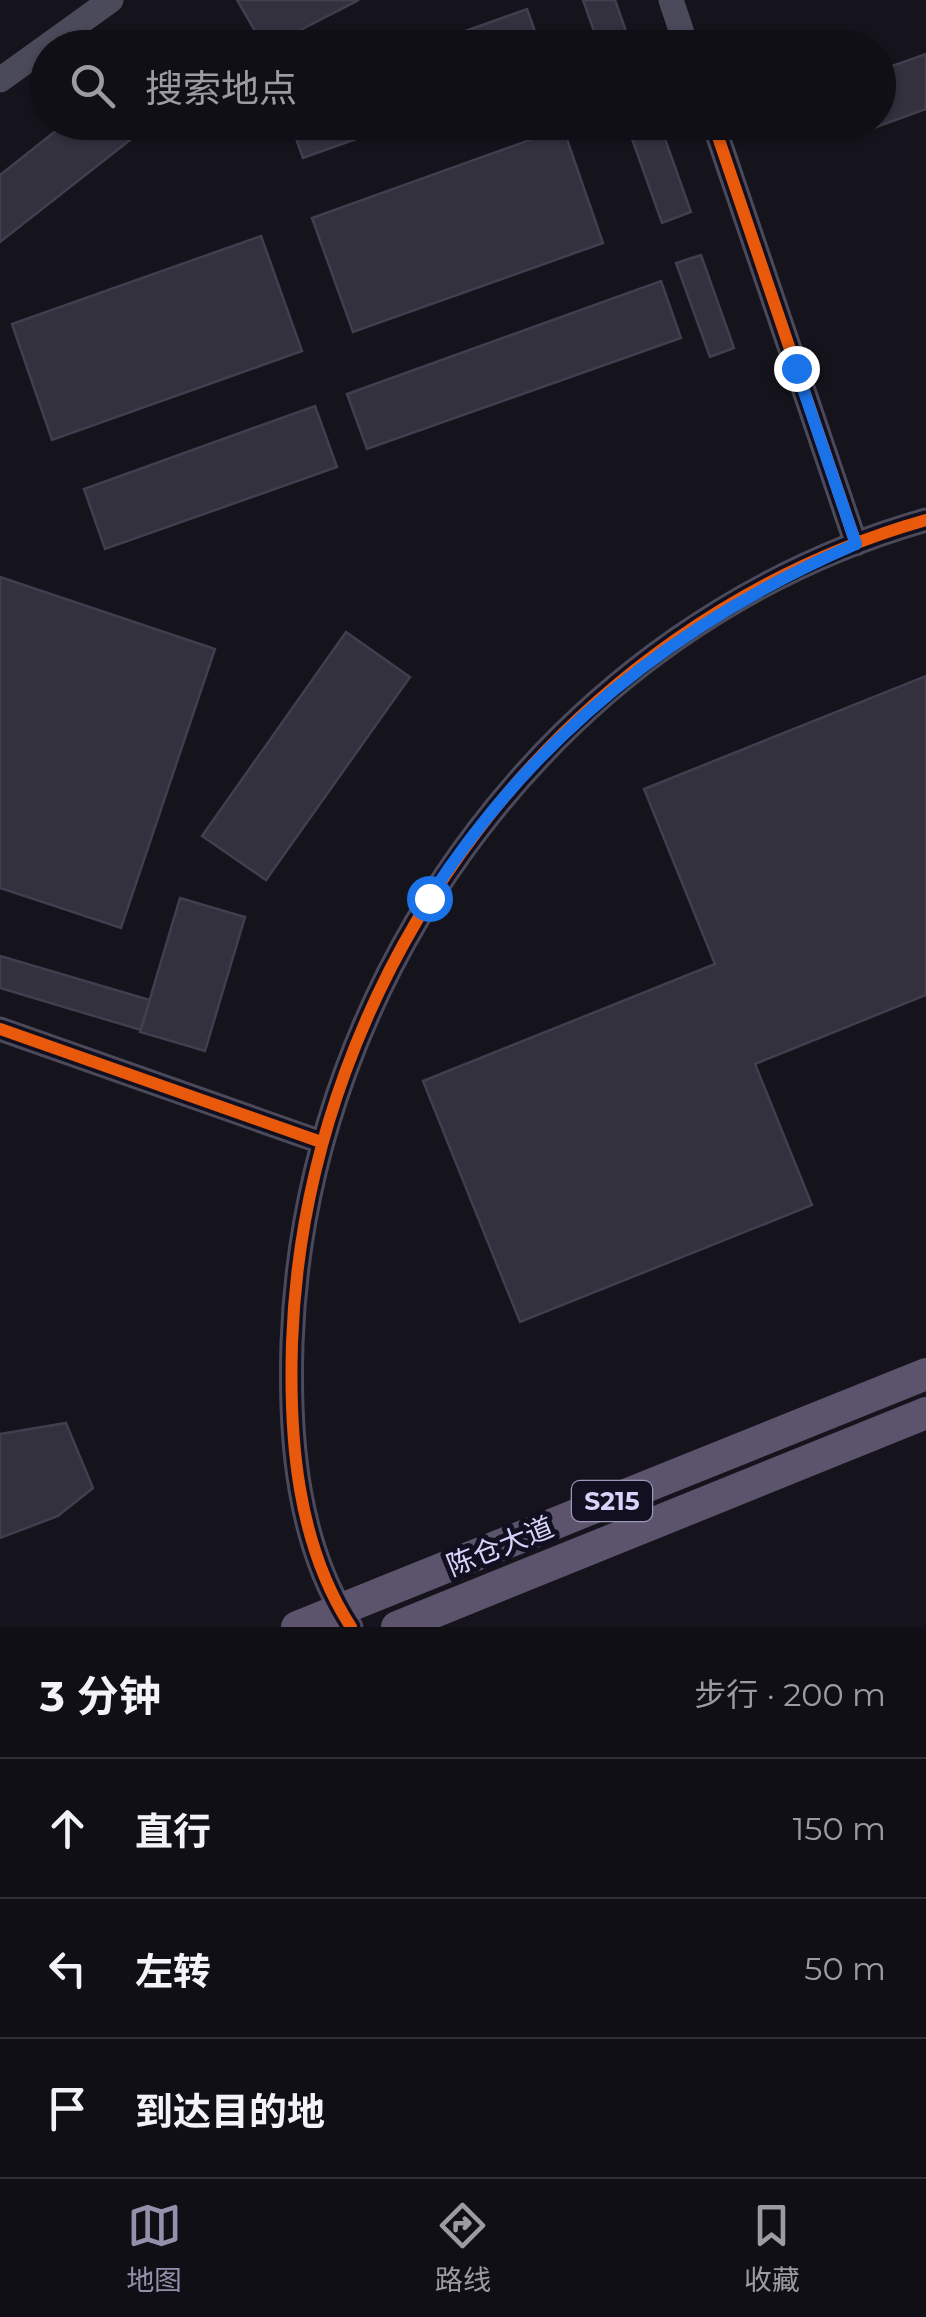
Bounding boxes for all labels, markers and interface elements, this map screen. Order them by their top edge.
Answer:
search box [30,30,896,140]
icon: search [65,58,120,113]
text: 搜索地点 [145,65,297,112]
route end [774,346,820,392]
route start [407,876,453,922]
road number: S215 [572,1481,652,1521]
street label: 陈仓大道 [442,1509,558,1583]
text: 3 分钟 [40,1670,161,1722]
text: 步行 · 200 m [694,1675,886,1714]
icon: ahead [40,1801,95,1856]
text: 直行 [135,1808,211,1855]
text: 150 m [793,1809,886,1848]
icon: left [40,1941,95,1996]
text: 左转 [135,1948,211,1995]
text: 50 m [804,1949,886,1988]
icon: arrive [40,2081,95,2136]
text: 到达目的地 [135,2088,325,2135]
tab: 地图 [126,2198,182,2298]
tab: 路线 [435,2198,491,2298]
tab: 收藏 [744,2198,800,2298]

